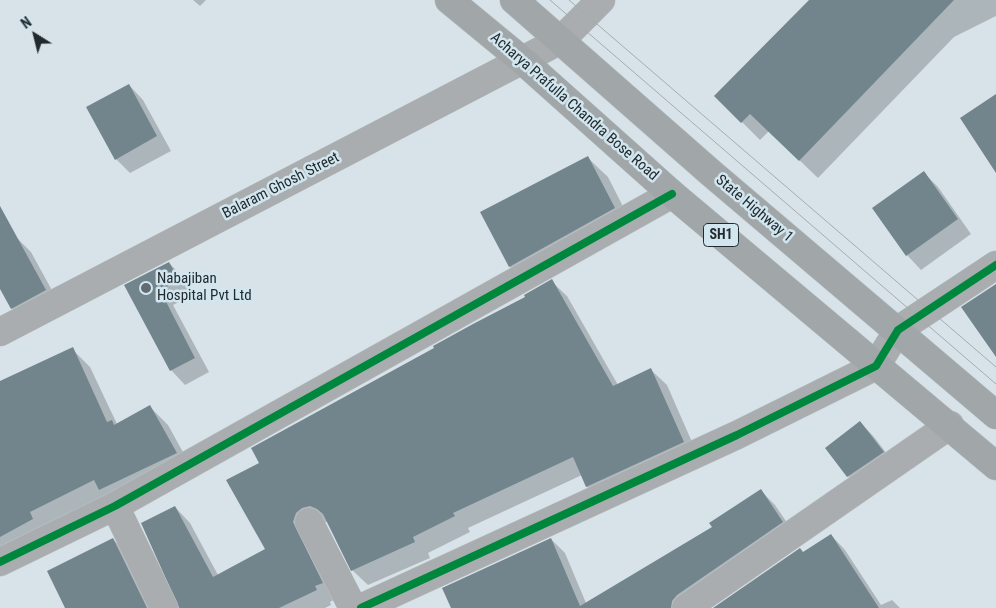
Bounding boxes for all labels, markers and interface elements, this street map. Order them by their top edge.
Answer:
north arrow [10,10,60,60]
text: N [18,14,34,32]
street label: Acharya Prafulla Chandra Bose Road [486,29,662,185]
street label: Balaram Ghosh Street [220,149,342,223]
street label: State Highway 1 [712,171,796,247]
road number: SH1 [704,224,738,246]
place label: Nabajiban Hospital Pvt Ltd [157,270,252,305]
marker: Nabajiban Hospital Pvt Ltd [139,281,153,295]

